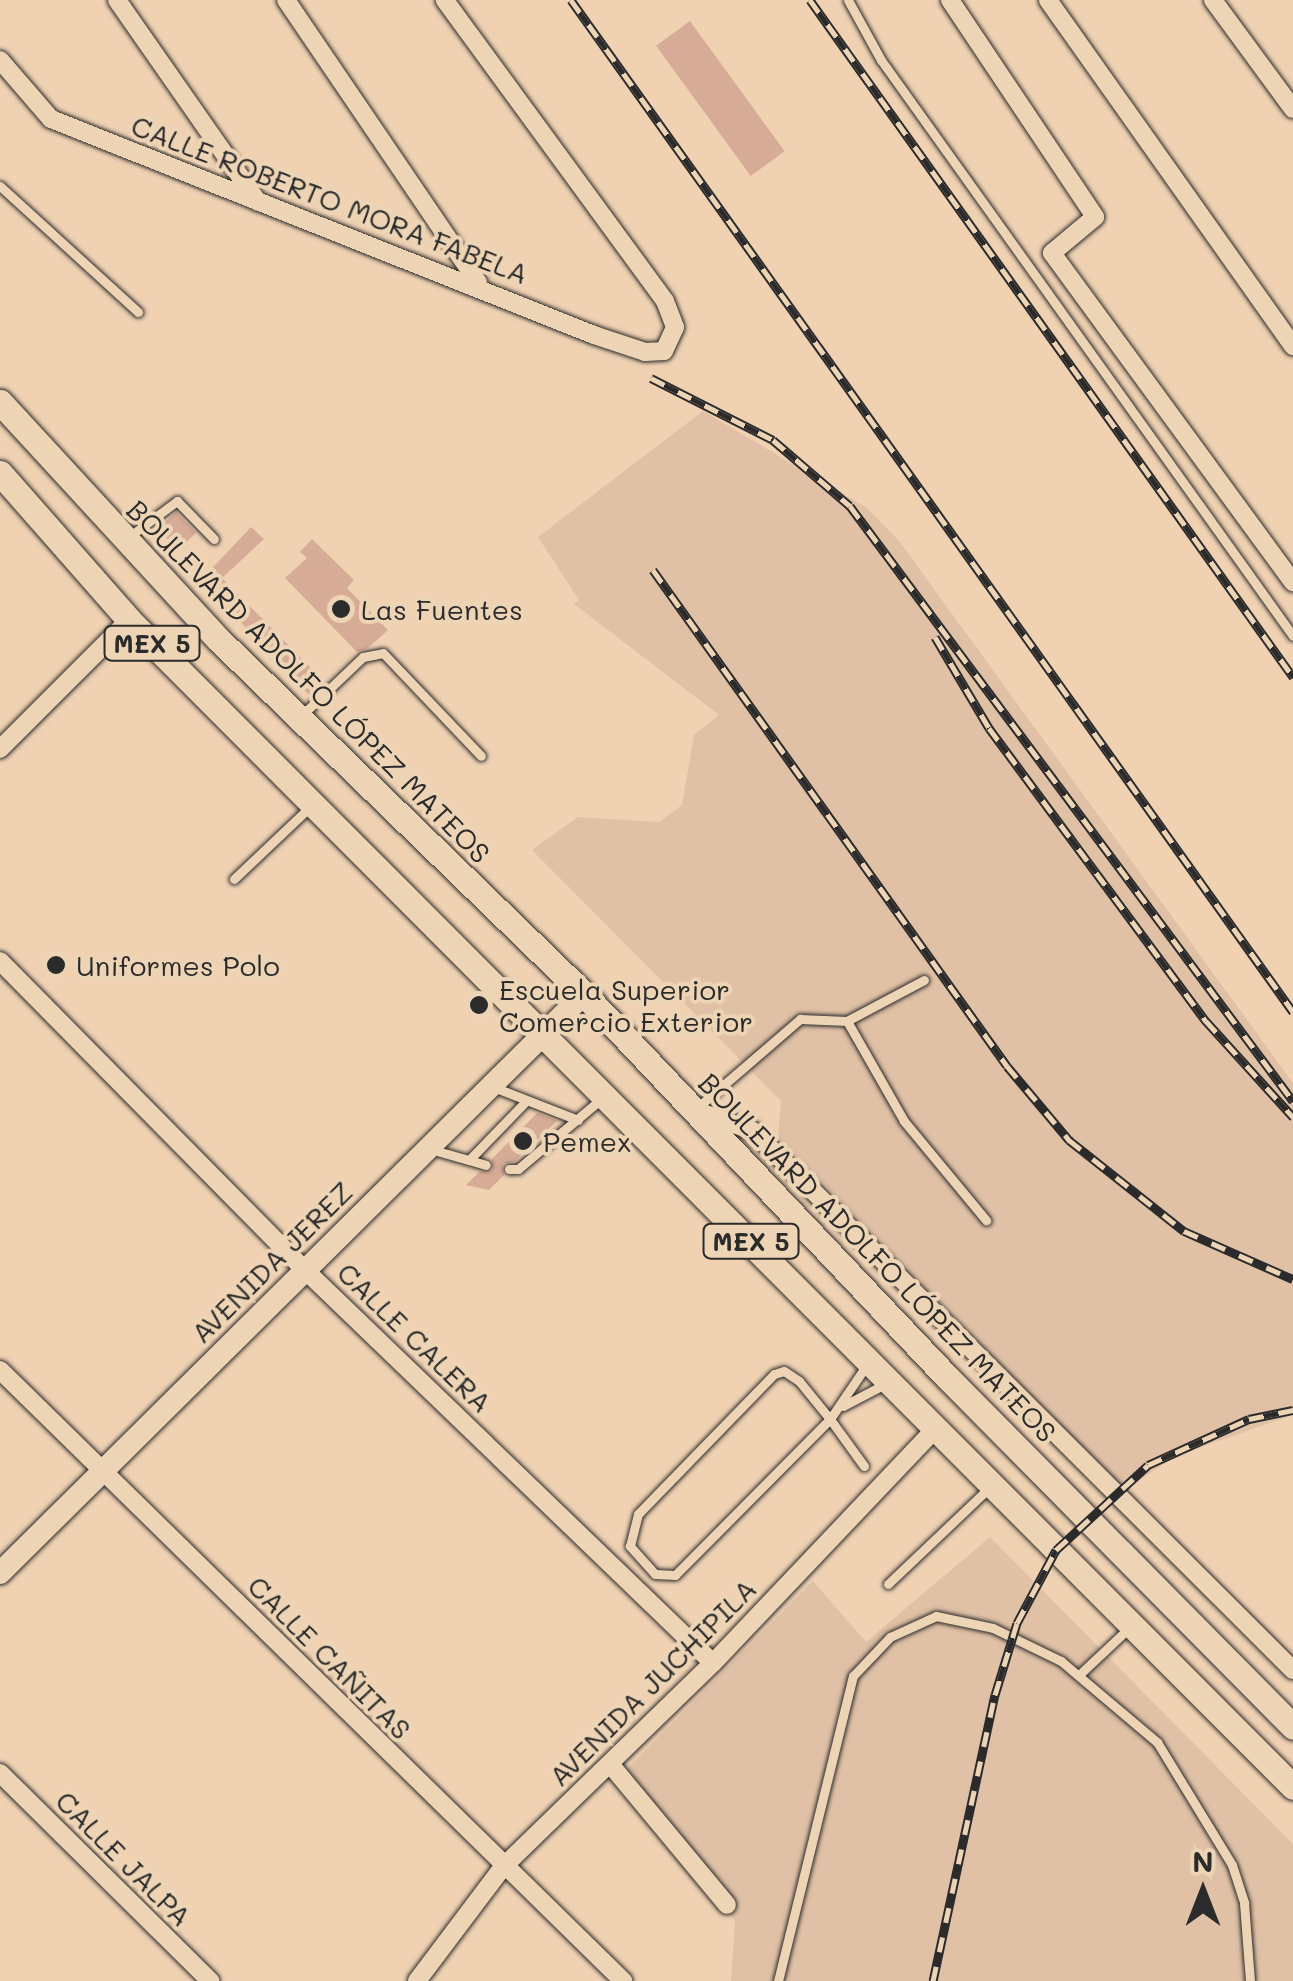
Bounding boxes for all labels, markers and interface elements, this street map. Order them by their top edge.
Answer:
street label: CALLE ROBERTO MORA FABELA [127,108,533,290]
street label: BOULEVARD ADOLFO LÓPEZ MATEOS [120,492,498,870]
place label: Las Fuentes [361,592,523,626]
marker: Las Fuentes [330,598,352,620]
road number: MEX 5 [102,623,202,663]
place label: Uniformes Polo [76,948,280,982]
marker: Uniformes Polo [45,954,67,976]
place label: Escuela Superior Comercio Exterior [499,972,753,1038]
marker: Escuela Superior Comercio Exterior [468,994,490,1016]
street label: BOULEVARD ADOLFO LÓPEZ MATEOS [692,1066,1064,1448]
place label: Pemex [543,1124,631,1158]
marker: Pemex [512,1130,534,1152]
street label: AVENIDA JEREZ [183,1174,359,1350]
road number: MEX 5 [701,1221,801,1261]
street label: CALLE CALERA [331,1255,499,1419]
street label: CALLE CAÑITAS [241,1568,419,1746]
street label: AVENIDA JUCHIPILA [541,1571,763,1793]
street label: CALLE JALPA [49,1783,199,1933]
north arrow [1153,1841,1253,1941]
text: N [1192,1843,1214,1879]

